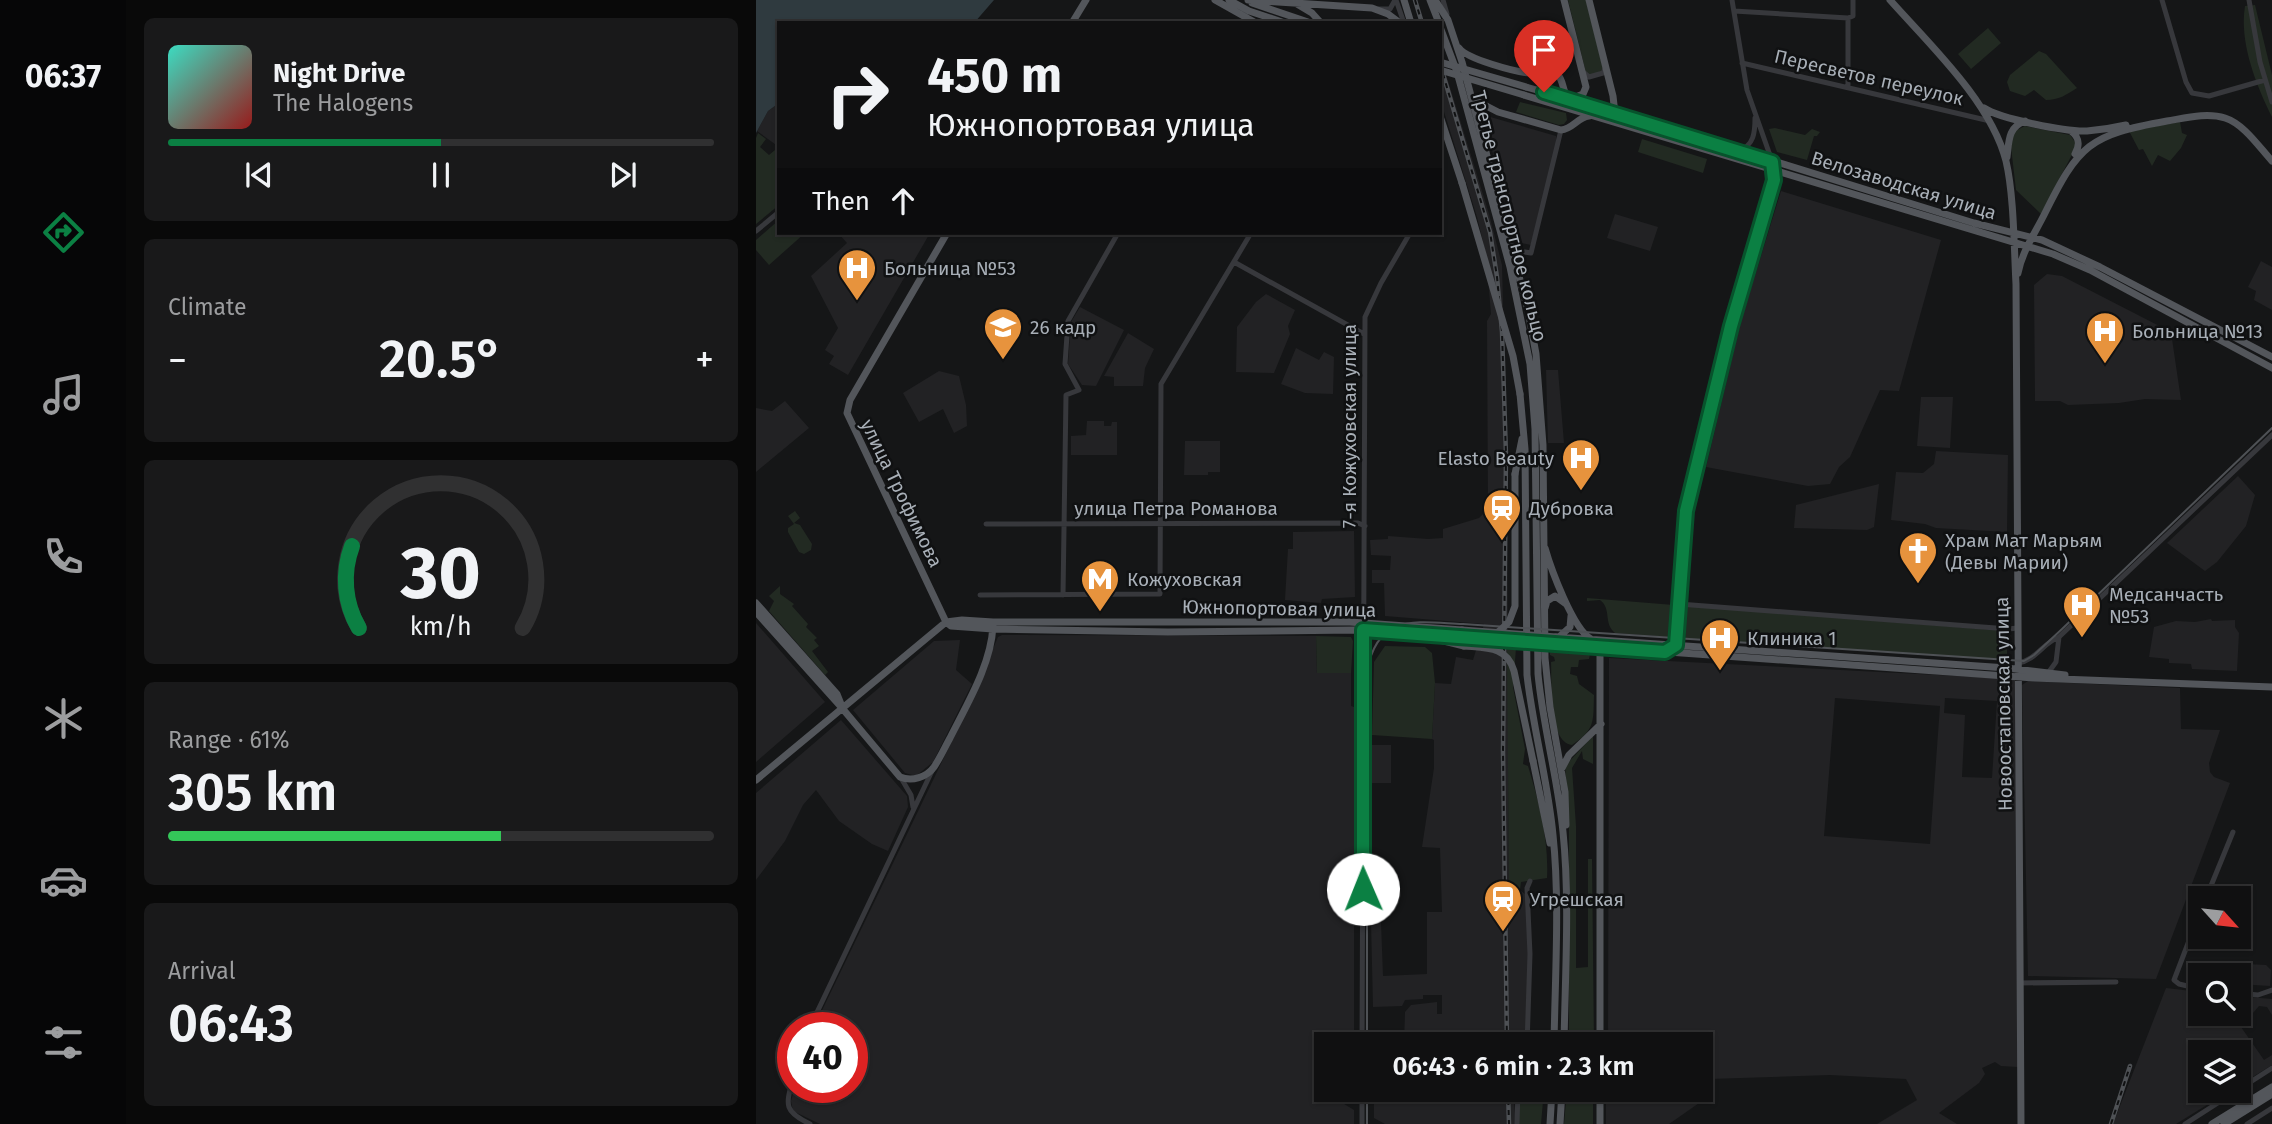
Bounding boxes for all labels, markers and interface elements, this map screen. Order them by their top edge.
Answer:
pin [1514,20,1574,92]
icon: arrive [1525,31,1563,69]
street label: Пересветов переулок [1772,45,1966,110]
text: 450 m [927,46,1062,105]
icon: right [812,49,903,140]
text: 06:37 [25,57,101,95]
text: Night Drive [273,58,405,89]
street label: Третье транспортное кольцо [1467,88,1552,344]
text: The Halogens [273,89,413,117]
text: Южнопортовая улица [927,106,1255,144]
street label: Велозаводская улица [1808,146,1999,225]
icon: previous [240,156,278,194]
icon: pause [422,156,460,194]
icon: next [604,156,642,194]
icon: ahead [884,182,922,220]
text: Then [812,186,870,217]
icon: directions [39,208,88,257]
hospital icon: Больница №53 [836,247,878,302]
place label: Больница №53 [884,257,1016,280]
text: Climate [168,293,247,321]
school or university icon: 26 кадр [982,306,1024,361]
hospital icon: Больница №13 [2084,310,2126,365]
place label: 26 кадр [1030,316,1096,339]
place label: Больница №13 [2132,320,2263,343]
street label: 7-я Кожуховская улица [1338,324,1361,528]
text: 20.5° [379,328,503,391]
text: − [168,337,187,383]
text: + [695,337,714,383]
icon: music [39,370,88,419]
street label: улица Трофимова [856,415,947,571]
hospital icon: Elasto Beauty [1560,437,1602,492]
place label: Elasto Beauty [1438,447,1555,470]
station icon: Дубровка [1481,487,1523,542]
street label: улица Петра Романова [1074,497,1278,520]
place label: Дубровка [1528,497,1614,520]
place label: Храм Мат Марьям (Девы Марии) [1945,529,2102,574]
text: 30 [400,530,481,617]
church icon: Храм Мат Марьям (Девы Марии) [1897,530,1939,585]
icon: phone [39,532,88,581]
metro station icon: Кожуховская [1079,558,1121,613]
place label: Кожуховская [1127,568,1242,591]
place label: Медсанчасть №53 [2109,583,2223,628]
hospital icon: Медсанчасть №53 [2061,584,2103,639]
street label: Южнопортовая улица [1182,595,1376,622]
street label: Новоостаповская улица [1990,597,2017,811]
text: km/h [410,612,472,642]
hospital icon: Клиника 1 [1699,617,1741,672]
place label: Клиника 1 [1747,627,1836,650]
icon: climate [39,694,88,743]
text: Range · 61% [168,726,290,754]
text: 305 km [168,761,337,824]
position arrow [1326,852,1400,926]
icon: car [39,856,88,905]
station icon: Угрешская [1482,878,1524,933]
north arrow [2188,886,2250,948]
map controls [2188,886,2251,1103]
place label: Угрешская [1530,888,1624,911]
text: Arrival [168,957,235,985]
button: search [2188,963,2251,1026]
text: 06:43 [168,992,294,1055]
speed limit sign: 40 [777,1012,868,1103]
icon: filters [39,1018,88,1067]
button: layers [2188,1040,2251,1103]
text: 06:43 · 6 min · 2.3 km [1393,1051,1634,1082]

